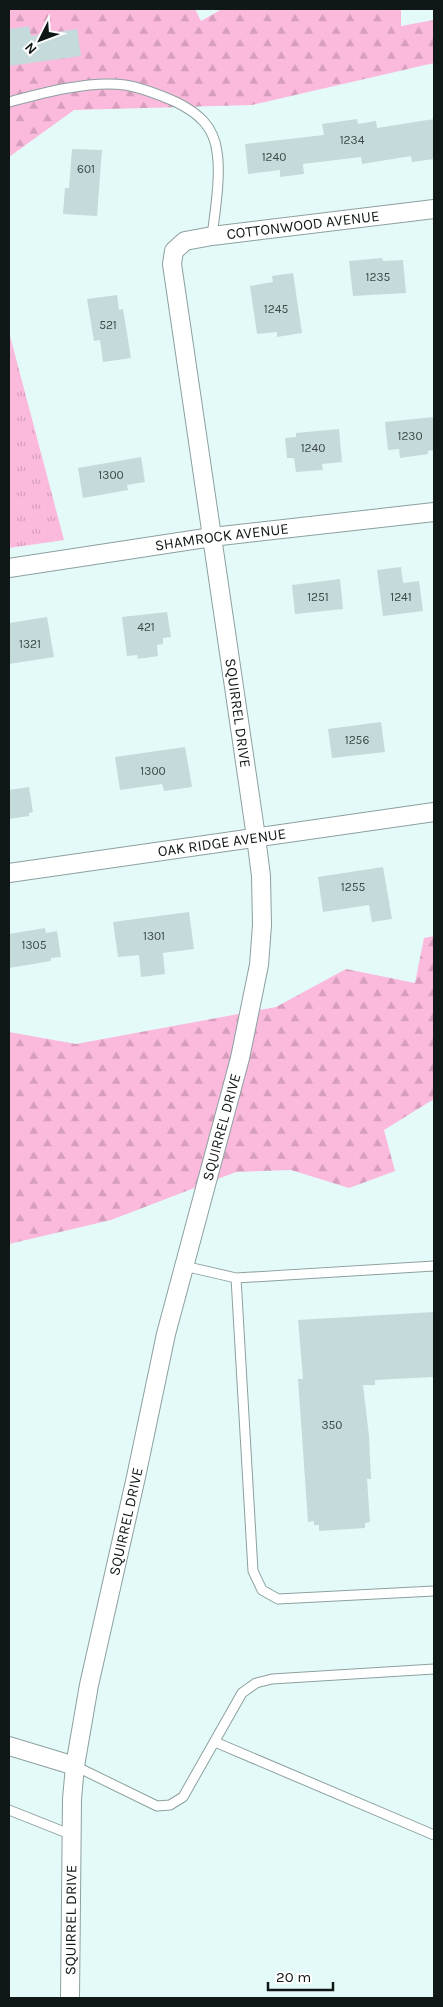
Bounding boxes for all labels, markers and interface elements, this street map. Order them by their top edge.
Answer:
north arrow [15,15,65,65]
text: N [21,39,40,58]
house number: 1234 [340,133,365,147]
house number: 1240 [262,150,286,164]
house number: 601 [77,162,95,176]
street label: COTTONWOOD AVENUE [226,207,380,243]
house number: 1235 [366,270,391,284]
house number: 1245 [264,302,288,316]
house number: 521 [99,318,117,332]
house number: 1230 [397,429,423,443]
house number: 1240 [301,441,325,455]
house number: 1300 [98,468,124,482]
street label: SHAMROCK AVENUE [154,519,290,555]
house number: 1251 [307,590,329,604]
house number: 1241 [390,590,412,604]
house number: 421 [137,620,155,634]
house number: 1321 [19,637,41,651]
street label: SQUIRREL DRIVE [221,657,255,769]
house number: 1256 [345,733,369,747]
house number: 1300 [140,764,166,778]
street label: OAK RIDGE AVENUE [156,824,287,861]
house number: 1255 [341,880,365,894]
house number: 1301 [143,929,165,943]
house number: 1305 [22,938,47,952]
street label: SQUIRREL DRIVE [199,1071,244,1183]
house number: 350 [322,1418,342,1432]
street label: SQUIRREL DRIVE [105,1466,147,1577]
street label: SQUIRREL DRIVE [61,1865,80,1975]
scale bar [268,1960,333,1992]
text: 20 m [276,1968,311,1986]

